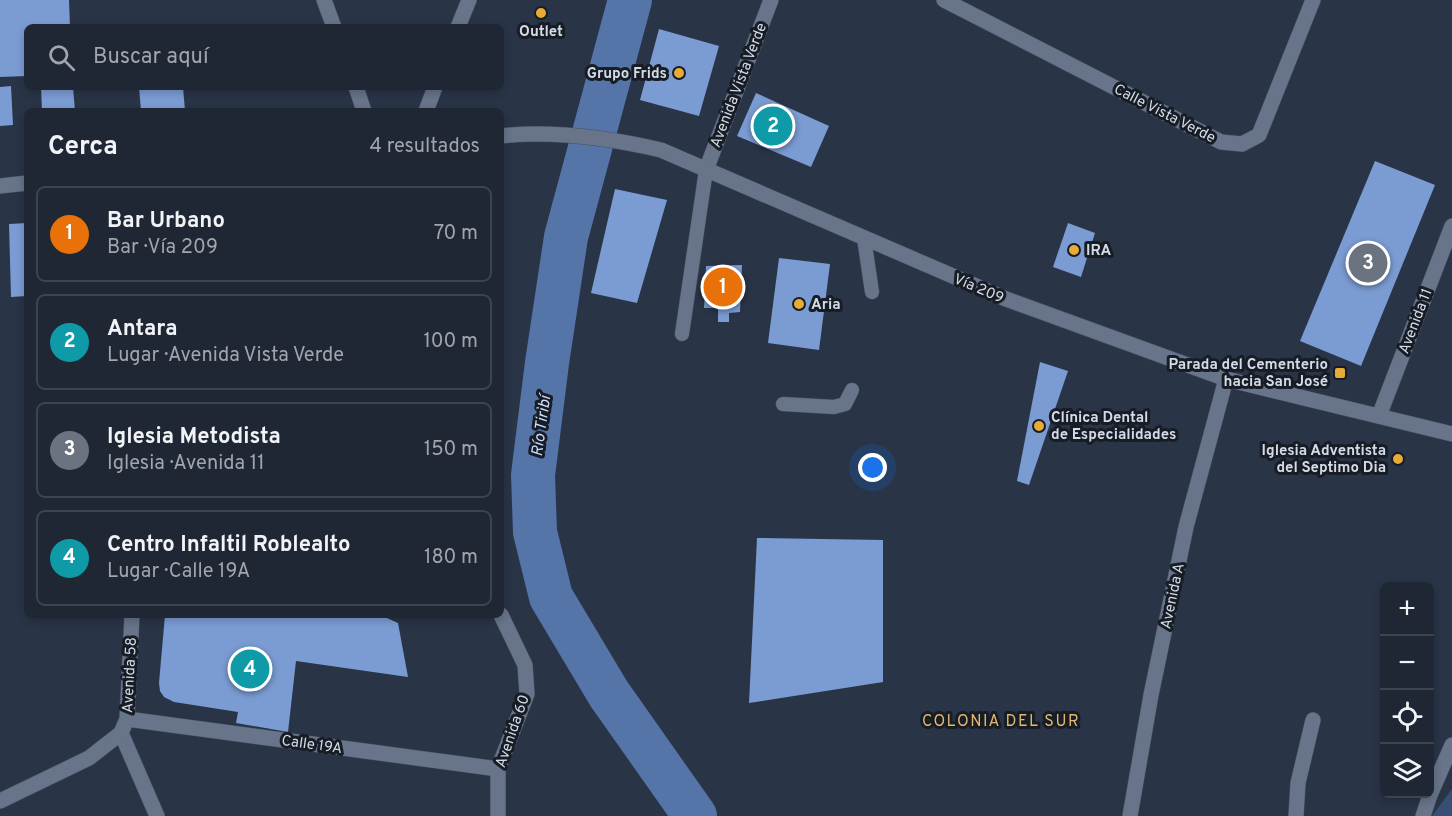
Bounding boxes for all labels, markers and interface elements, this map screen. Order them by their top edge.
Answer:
marker: Outlet [534,6,548,20]
street label: Avenida Vista Verde [707,20,772,151]
place label: Outlet [519,23,563,42]
search box [24,24,504,90]
icon: search [45,41,78,74]
text: Buscar aquí [93,44,209,71]
place label: Grupo Frids [587,65,667,84]
marker: Grupo Frids [672,66,686,80]
street label: Calle Vista Verde [1110,80,1218,148]
pin: 2 [754,104,792,148]
text: Cerca [48,131,118,164]
text: 4 resultados [370,134,480,160]
text: Bar Urbano [107,208,225,235]
text: 1 [66,221,74,247]
text: 70 m [434,221,478,247]
text: Bar · Vía 209 [107,235,218,261]
pin: 3 [1348,240,1388,286]
place label: IRA [1086,242,1112,261]
marker: IRA [1067,243,1081,257]
pin: 1 [704,264,742,310]
street label: Vía 209 [950,270,1006,308]
street label: Avenida 11 [1395,286,1438,357]
place label: Aria [811,296,841,315]
marker: Aria [792,297,806,311]
text: Antara [107,316,178,343]
text: 2 [63,329,76,355]
text: 100 m [423,329,478,355]
text: Lugar · Avenida Vista Verde [107,343,344,369]
place label: Parada del Cementerio hacia San José [1169,356,1328,392]
marker: Parada del Cementerio hacia San José [1333,366,1347,380]
water label: Río Tiribí [528,391,557,458]
place label: Clínica Dental de Especialidades [1051,409,1176,445]
marker: Clínica Dental de Especialidades [1032,419,1046,433]
text: Iglesia Metodista [107,424,281,451]
text: 3 [64,437,76,463]
text: 150 m [424,437,478,463]
place label: Iglesia Adventista del Septimo Dia [1262,442,1386,478]
text: Iglesia · Avenida 11 [107,451,265,477]
marker: Iglesia Adventista del Septimo Dia [1391,452,1405,466]
your location [858,453,887,482]
text: Centro Infaltil Roblealto [107,532,351,559]
text: 4 [63,545,76,571]
text: 180 m [424,545,478,571]
text: Lugar · Calle 19A [107,559,250,585]
street label: Avenida A [1157,562,1190,631]
map controls [1380,582,1434,798]
button: + [1380,582,1434,636]
button: − [1380,636,1434,690]
street label: Avenida 58 [119,637,142,713]
pin: 4 [230,646,270,692]
button: locate [1380,690,1434,744]
street label: Avenida 60 [492,692,535,770]
district label: COLONIA DEL SUR [922,712,1080,732]
street label: Calle 19A [280,732,343,759]
button: layers [1380,744,1434,798]

